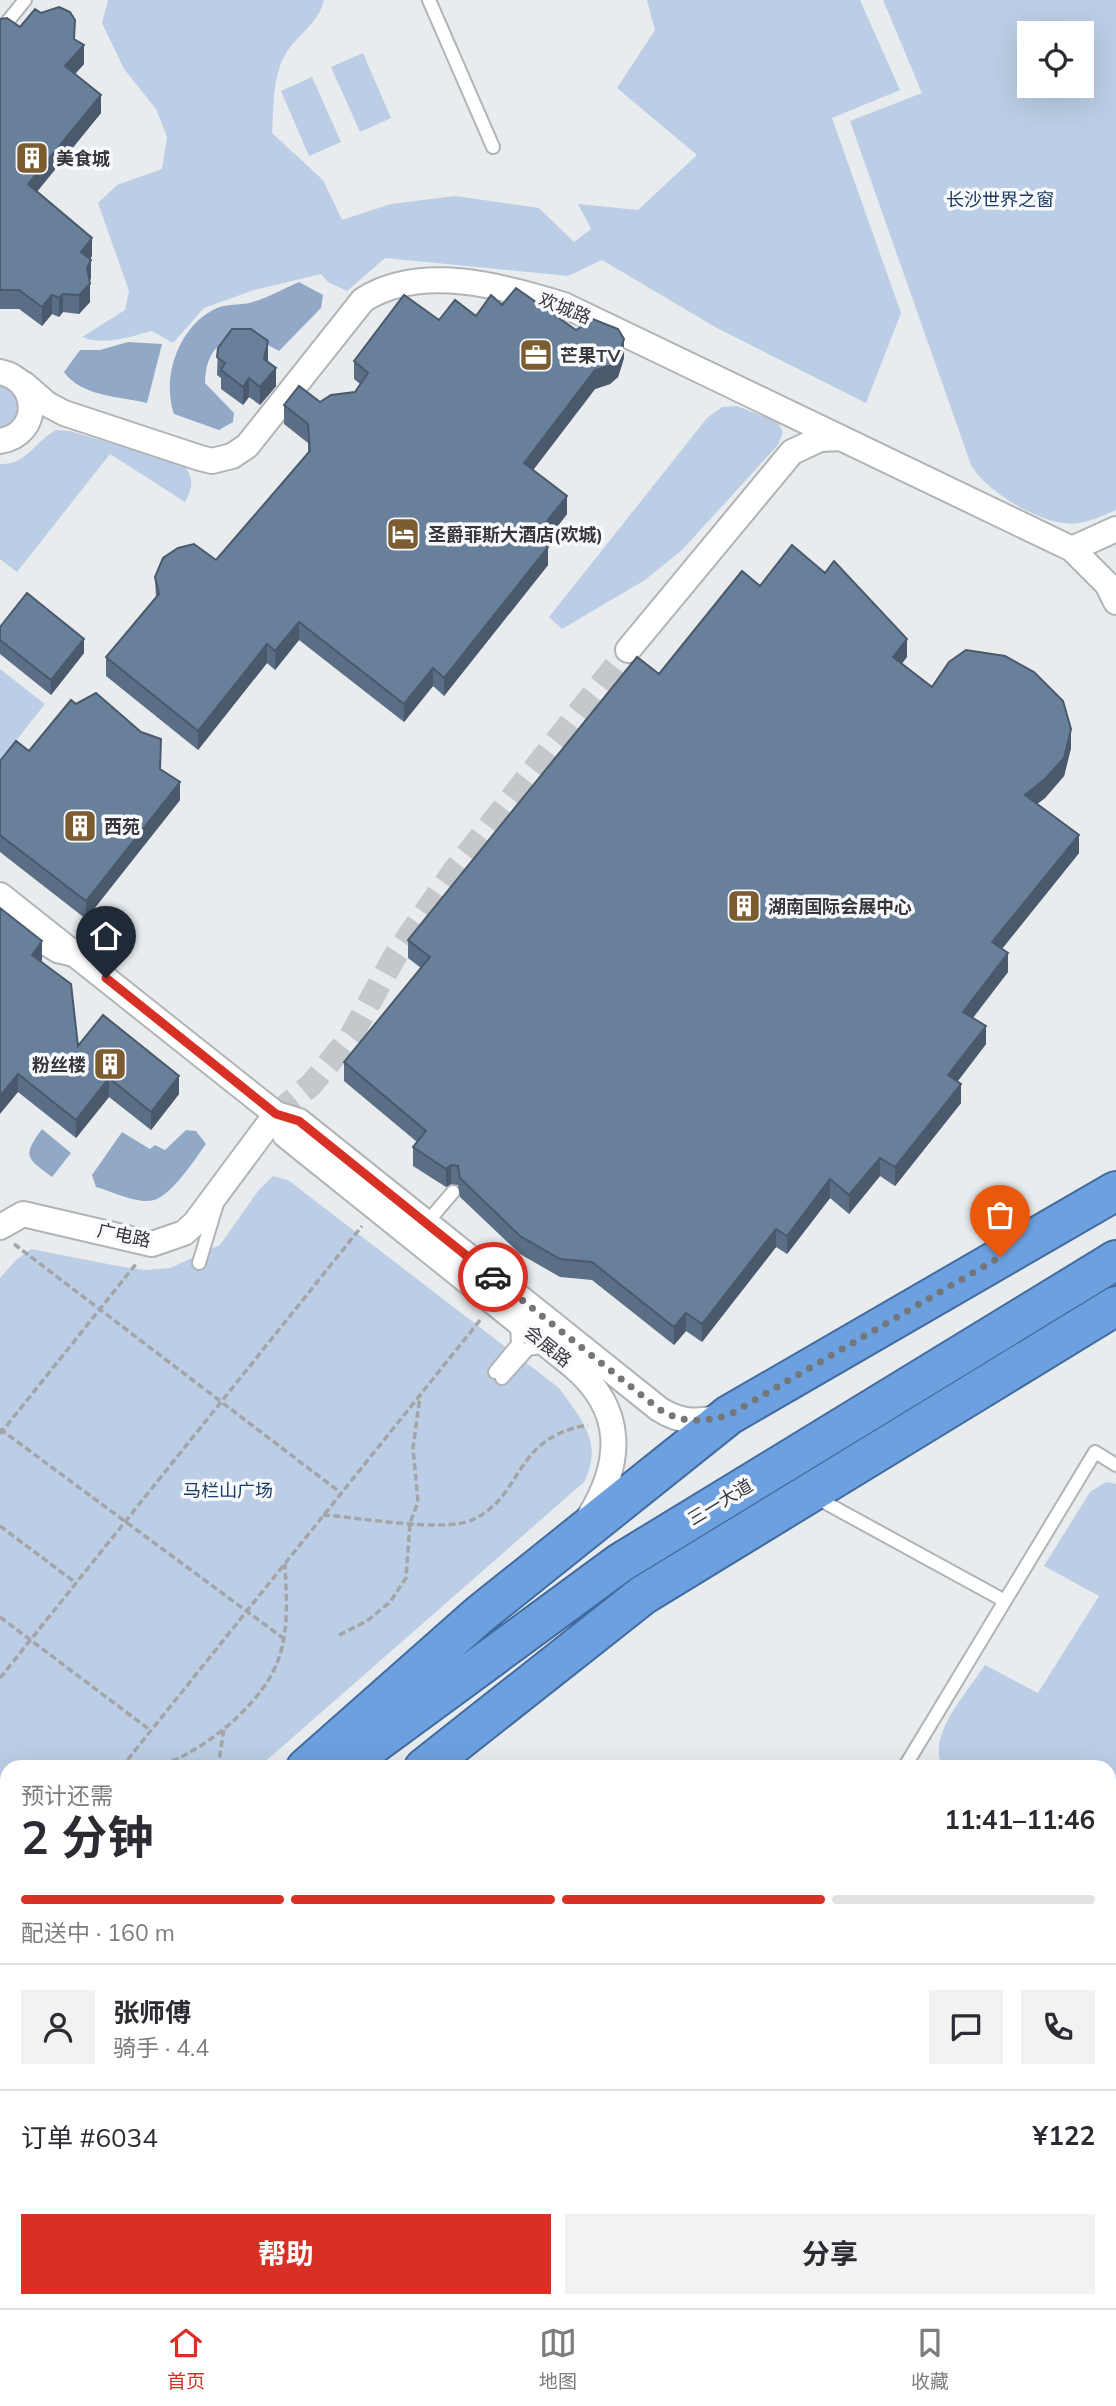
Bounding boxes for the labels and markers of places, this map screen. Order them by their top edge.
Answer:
building icon: 美食城 [13,139,51,177]
place label: 美食城 [56,147,110,170]
office icon: 芒果TV [517,336,555,374]
place label: 芒果TV [560,344,621,367]
hotel icon: 圣爵菲斯大酒店(欢城) [384,515,422,553]
place label: 圣爵菲斯大酒店(欢城) [428,523,603,546]
building icon: 西苑 [61,807,99,845]
place label: 西苑 [104,815,140,838]
building icon: 湖南国际会展中心 [725,887,763,925]
place label: 湖南国际会展中心 [768,895,912,918]
pin [76,906,136,978]
building icon: 粉丝楼 [91,1045,129,1083]
place label: 粉丝楼 [32,1053,86,1076]
pin [970,1185,1030,1257]

